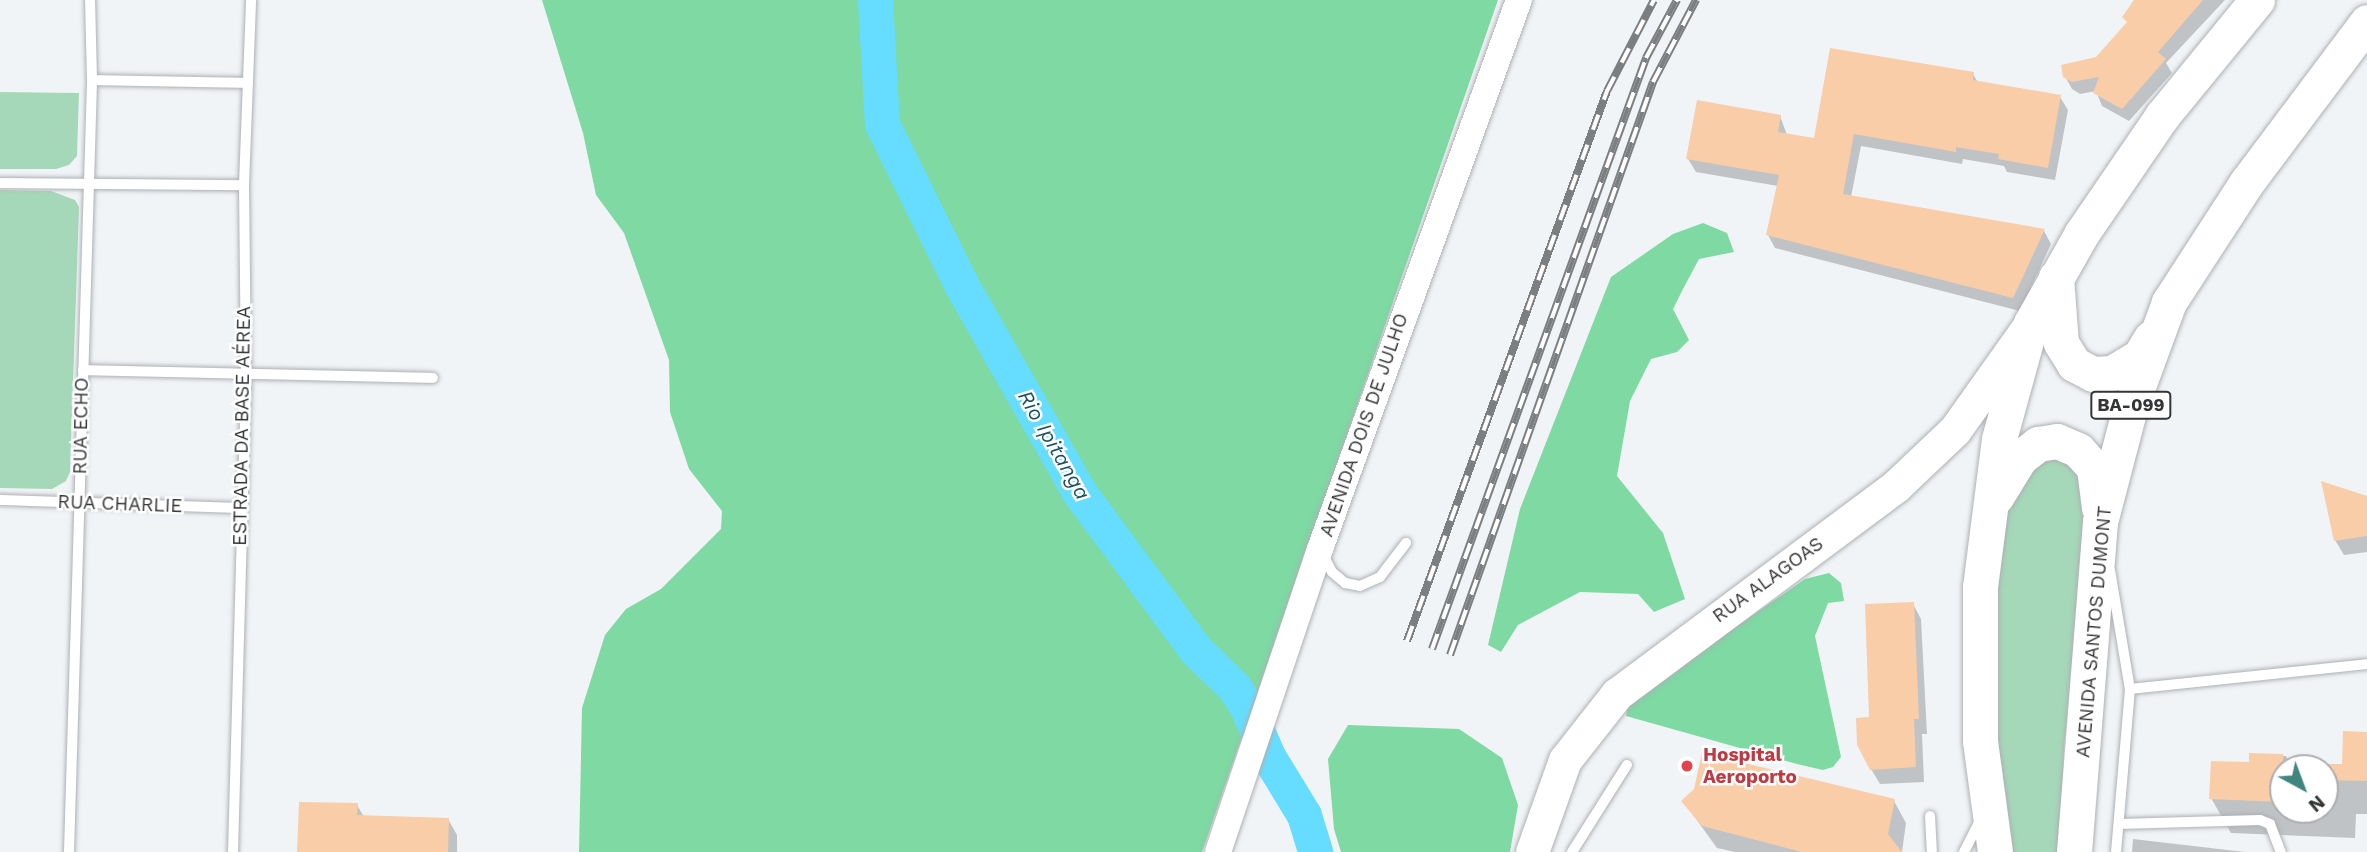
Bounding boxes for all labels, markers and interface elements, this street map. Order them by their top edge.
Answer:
street label: ESTRADA DA BASE AÉREA [228,305,256,547]
street label: AVENIDA DOIS DE JULHO [1315,310,1413,540]
street label: RUA ECHO [69,377,93,475]
water label: Rio Ipitanga [1012,386,1096,504]
road number: BA-099 [2089,390,2173,419]
street label: RUA CHARLIE [57,490,183,518]
street label: AVENIDA SANTOS DUMONT [2072,505,2116,759]
street label: RUA ALAGOAS [1708,532,1828,628]
place label: Hospital Aeroporto [1703,744,1797,788]
north arrow [2269,754,2339,824]
marker: Hospital Aeroporto [1677,756,1697,776]
text: N [2304,790,2330,817]

